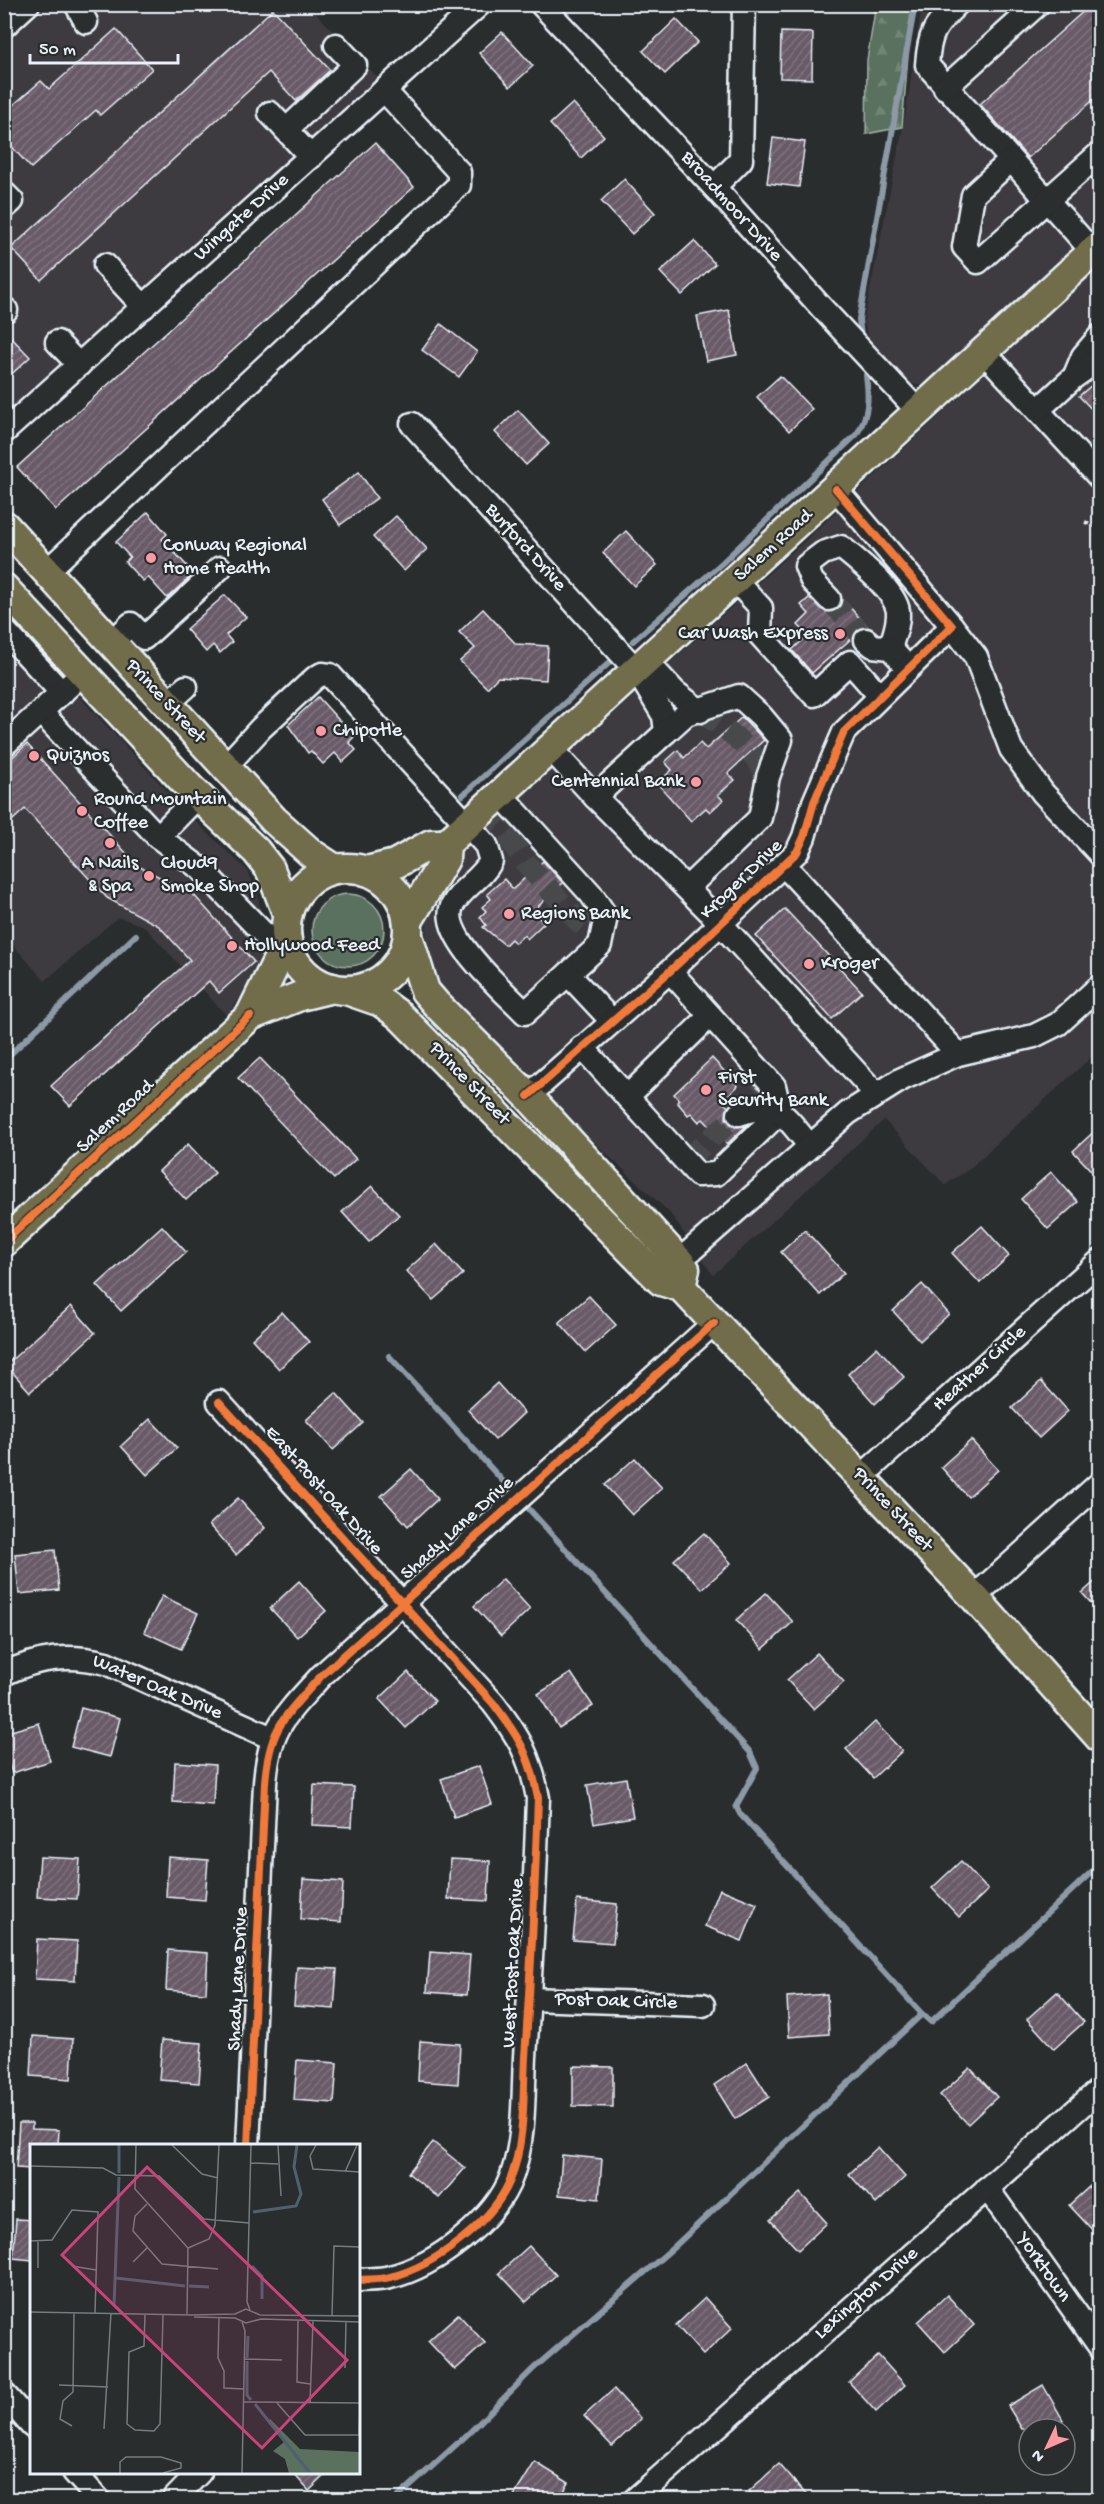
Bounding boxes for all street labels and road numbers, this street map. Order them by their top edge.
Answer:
street label: Broadmoor Drive [675,146,787,268]
street label: Wingate Drive [190,169,295,267]
street label: Burford Drive [479,499,571,597]
street label: Salem Road [730,503,820,587]
street label: Prince Street [119,654,211,750]
street label: Kroger Drive [696,835,788,925]
street label: Prince Street [423,1037,516,1132]
street label: Salem Road [72,1074,161,1159]
street label: Heather Circle [929,1321,1032,1417]
street label: East Post Oak Drive [259,1422,388,1561]
street label: Prince Street [846,1462,938,1558]
street label: Shady Lane Drive [397,1472,520,1586]
street label: Water Oak Drive [89,1650,226,1726]
street label: West Post Oak Drive [498,1877,530,2048]
street label: Shady Lane Drive [224,1906,254,2052]
street label: Post Oak Circle [554,1988,678,2016]
street label: Yorktown [1010,2227,1075,2307]
street label: Lexington Drive [810,2242,924,2345]

